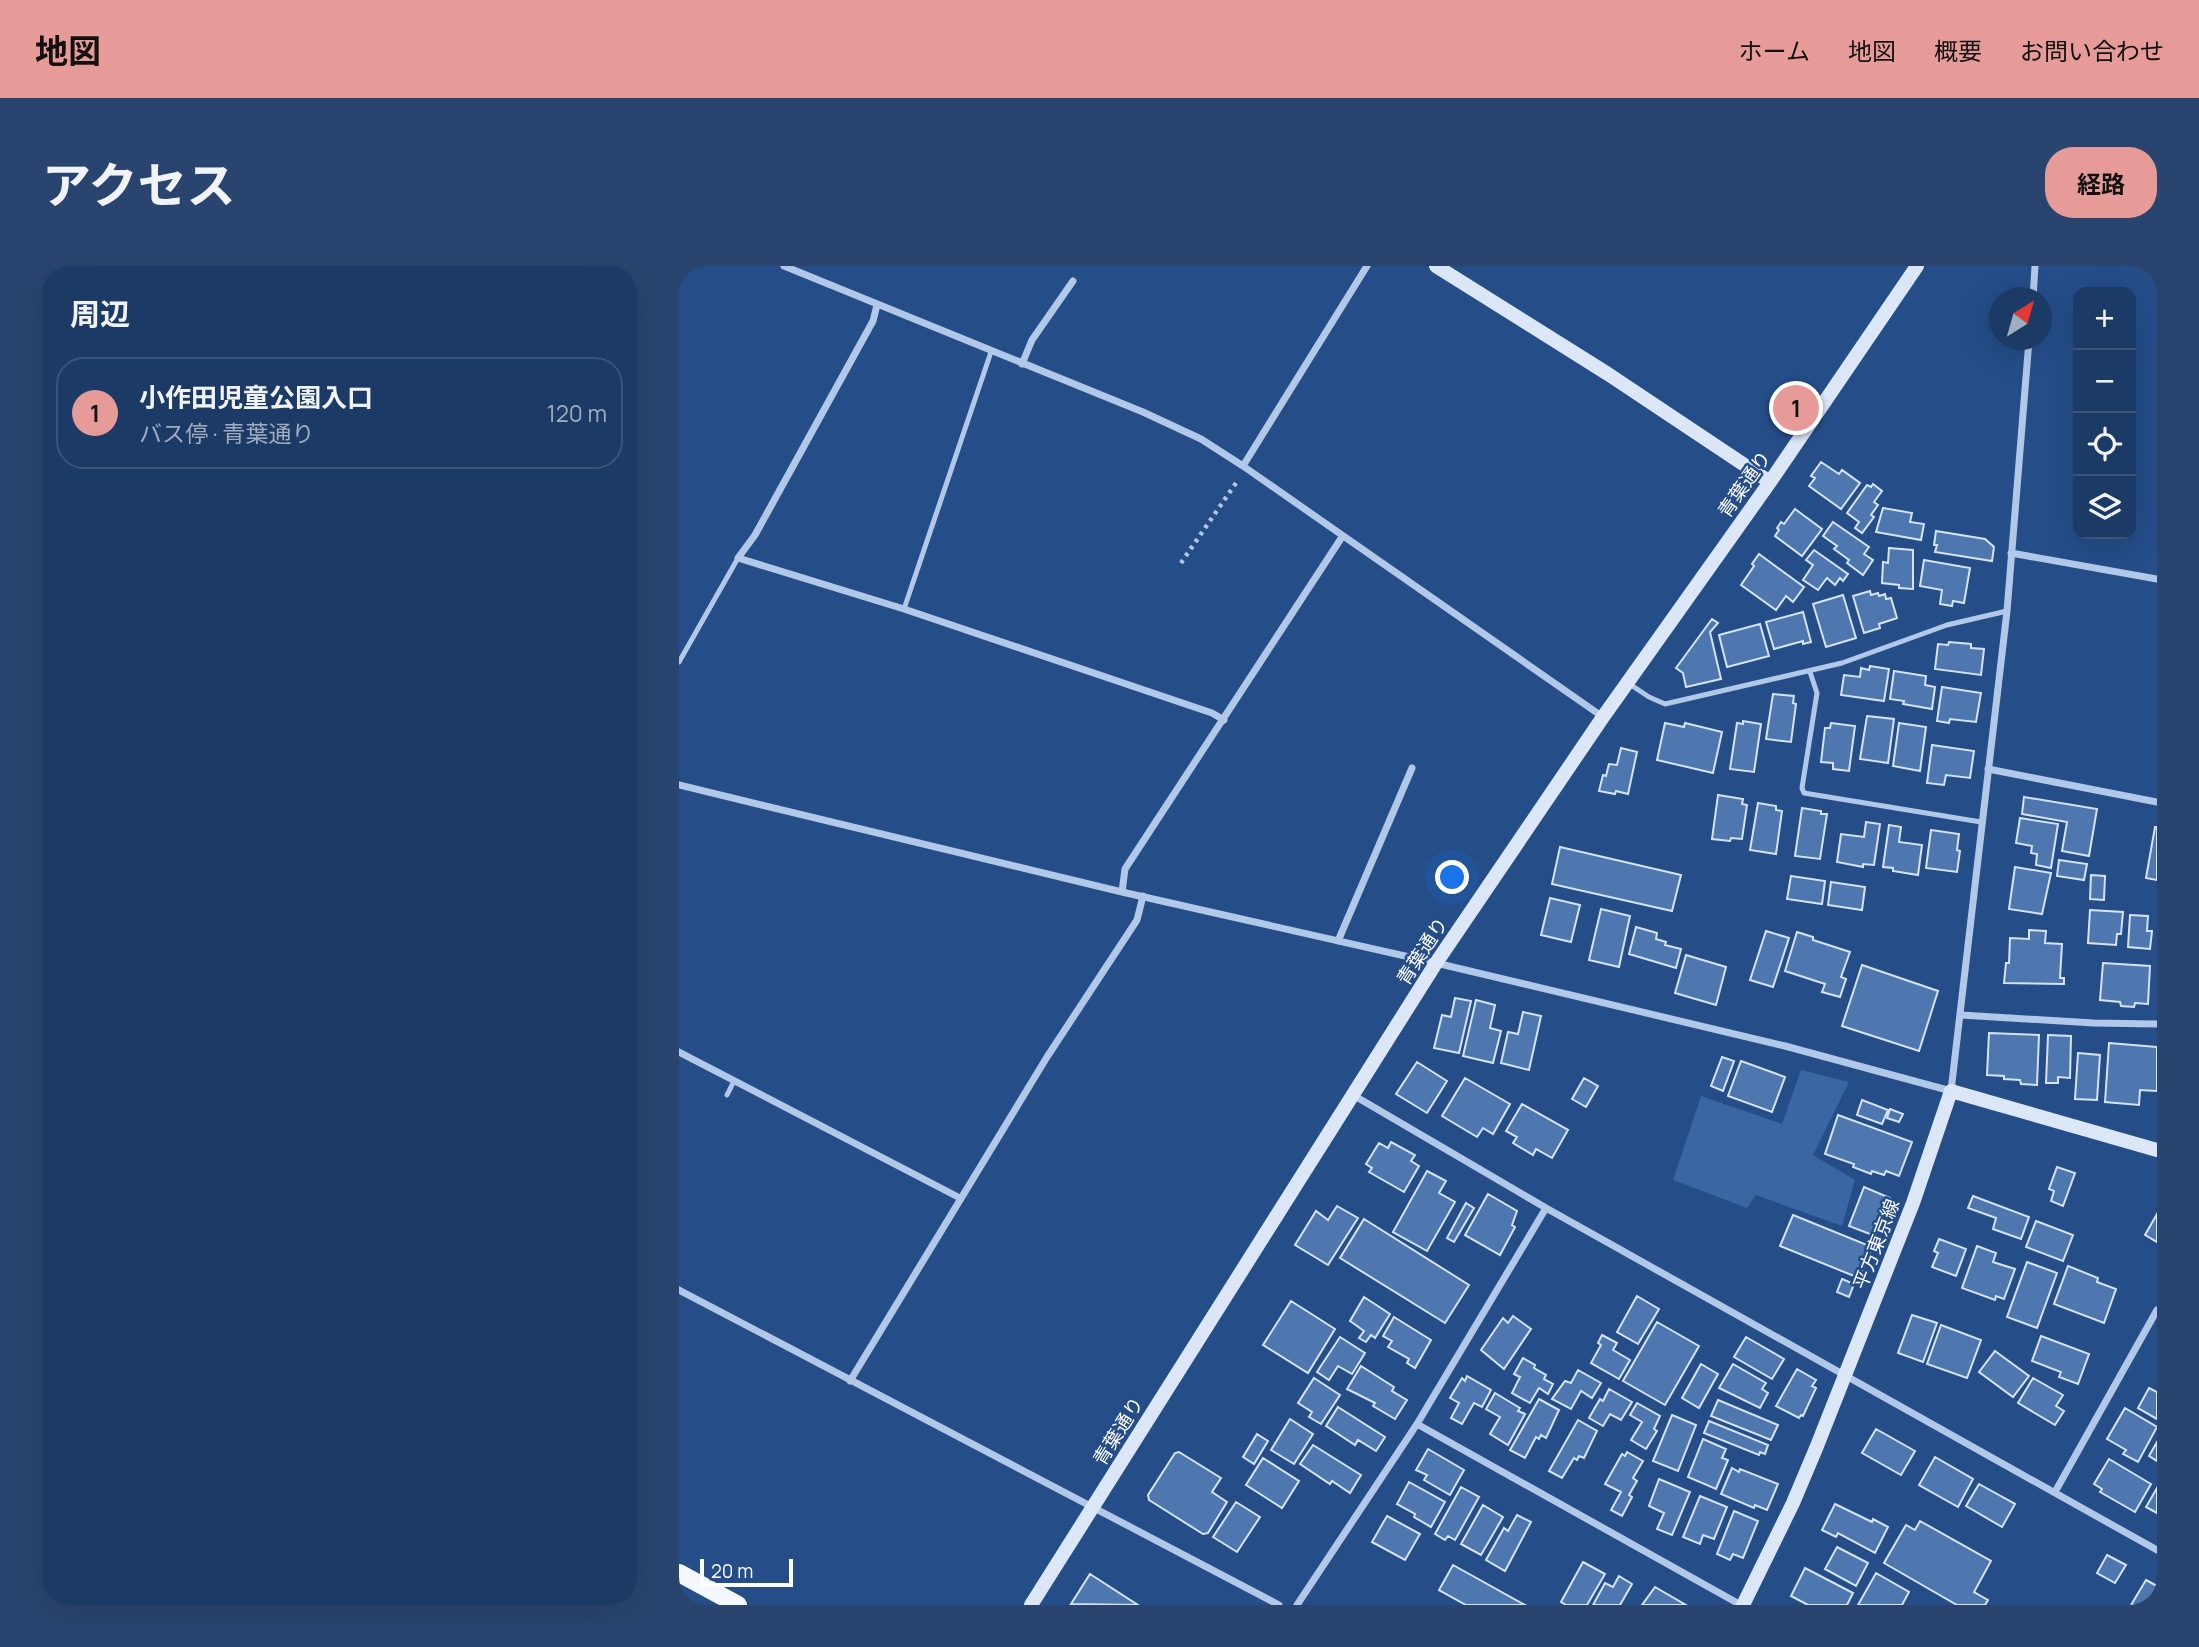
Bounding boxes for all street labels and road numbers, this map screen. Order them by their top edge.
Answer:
street label: 青葉通り [1712,445,1776,523]
street label: 青葉通り [1390,912,1454,990]
street label: 平方東京線 [1847,1195,1905,1293]
street label: 青葉通り [1087,1392,1149,1470]

